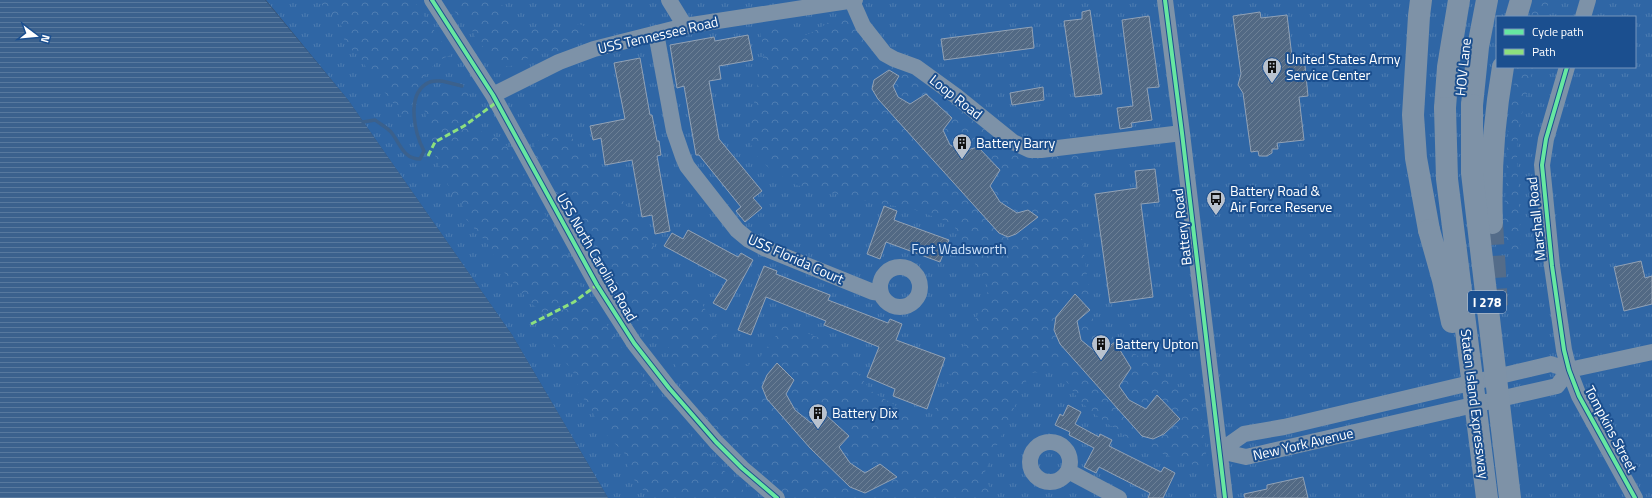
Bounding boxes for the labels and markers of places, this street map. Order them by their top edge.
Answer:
place label: United States Army Service Center [1286,48,1401,85]
building icon: United States Army Service Center [1261,56,1283,84]
building icon: Battery Barry [951,132,973,160]
place label: Battery Barry [976,132,1056,153]
place label: Battery Road & Air Force Reserve [1230,180,1332,217]
bus stop icon: Battery Road & Air Force Reserve [1205,188,1227,216]
building icon: Battery Upton [1090,333,1112,361]
place label: Battery Upton [1115,333,1198,354]
building icon: Battery Dix [807,402,829,430]
place label: Battery Dix [832,402,898,423]

